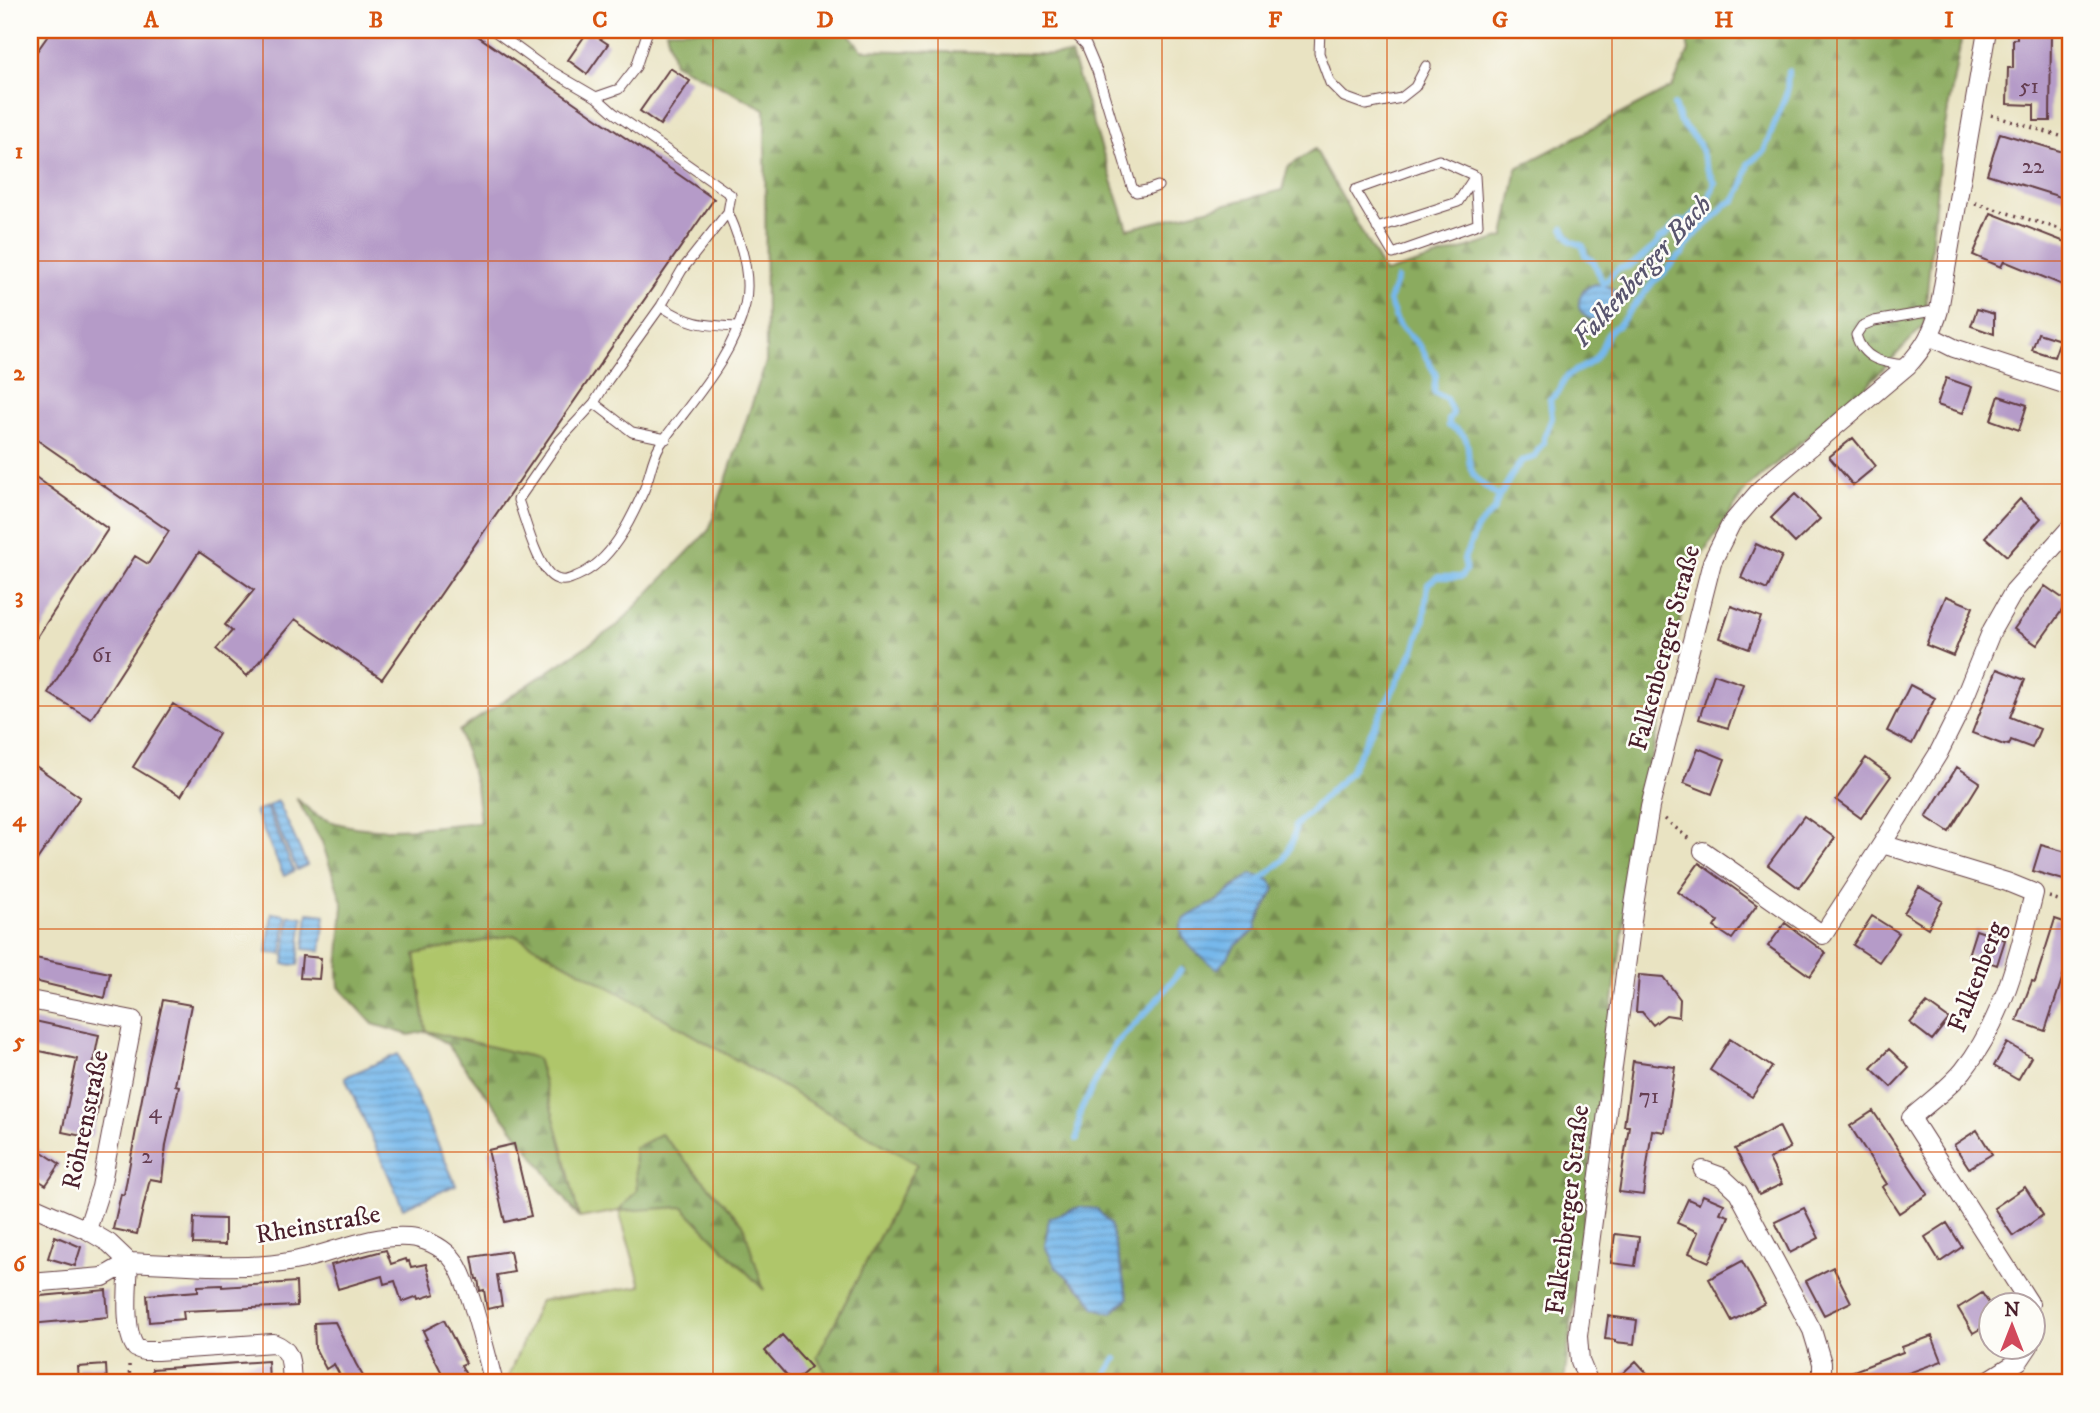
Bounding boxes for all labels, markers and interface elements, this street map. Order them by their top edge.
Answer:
text: A [143,6,160,35]
text: B [369,6,383,35]
text: C [592,6,608,35]
text: D [816,6,834,35]
text: E [1042,6,1058,35]
text: F [1268,6,1283,35]
text: G [1492,6,1508,35]
text: H [1714,6,1734,35]
text: I [1944,6,1954,35]
house number: 51 [2019,72,2039,101]
text: 1 [15,137,23,166]
house number: 22 [2022,152,2045,181]
water label: Falkenberger Bach [1564,188,1720,354]
text: 2 [13,359,25,388]
street label: Falkenberger Straße [1622,542,1708,754]
text: 3 [15,582,23,611]
house number: 61 [92,641,112,670]
text: 4 [12,805,27,834]
street label: Falkenberg [1941,916,2013,1037]
text: 5 [12,1027,25,1056]
street label: Röhrenstraße [55,1047,117,1193]
house number: 71 [1639,1082,1659,1111]
house number: 4 [148,1097,162,1126]
street label: Falkenberger Straße [1539,1103,1597,1317]
house number: 2 [141,1142,153,1171]
street label: Rheinstraße [253,1198,383,1252]
text: 6 [13,1250,27,1279]
north arrow [1978,1290,2048,1360]
text: N [2004,1299,2020,1322]

